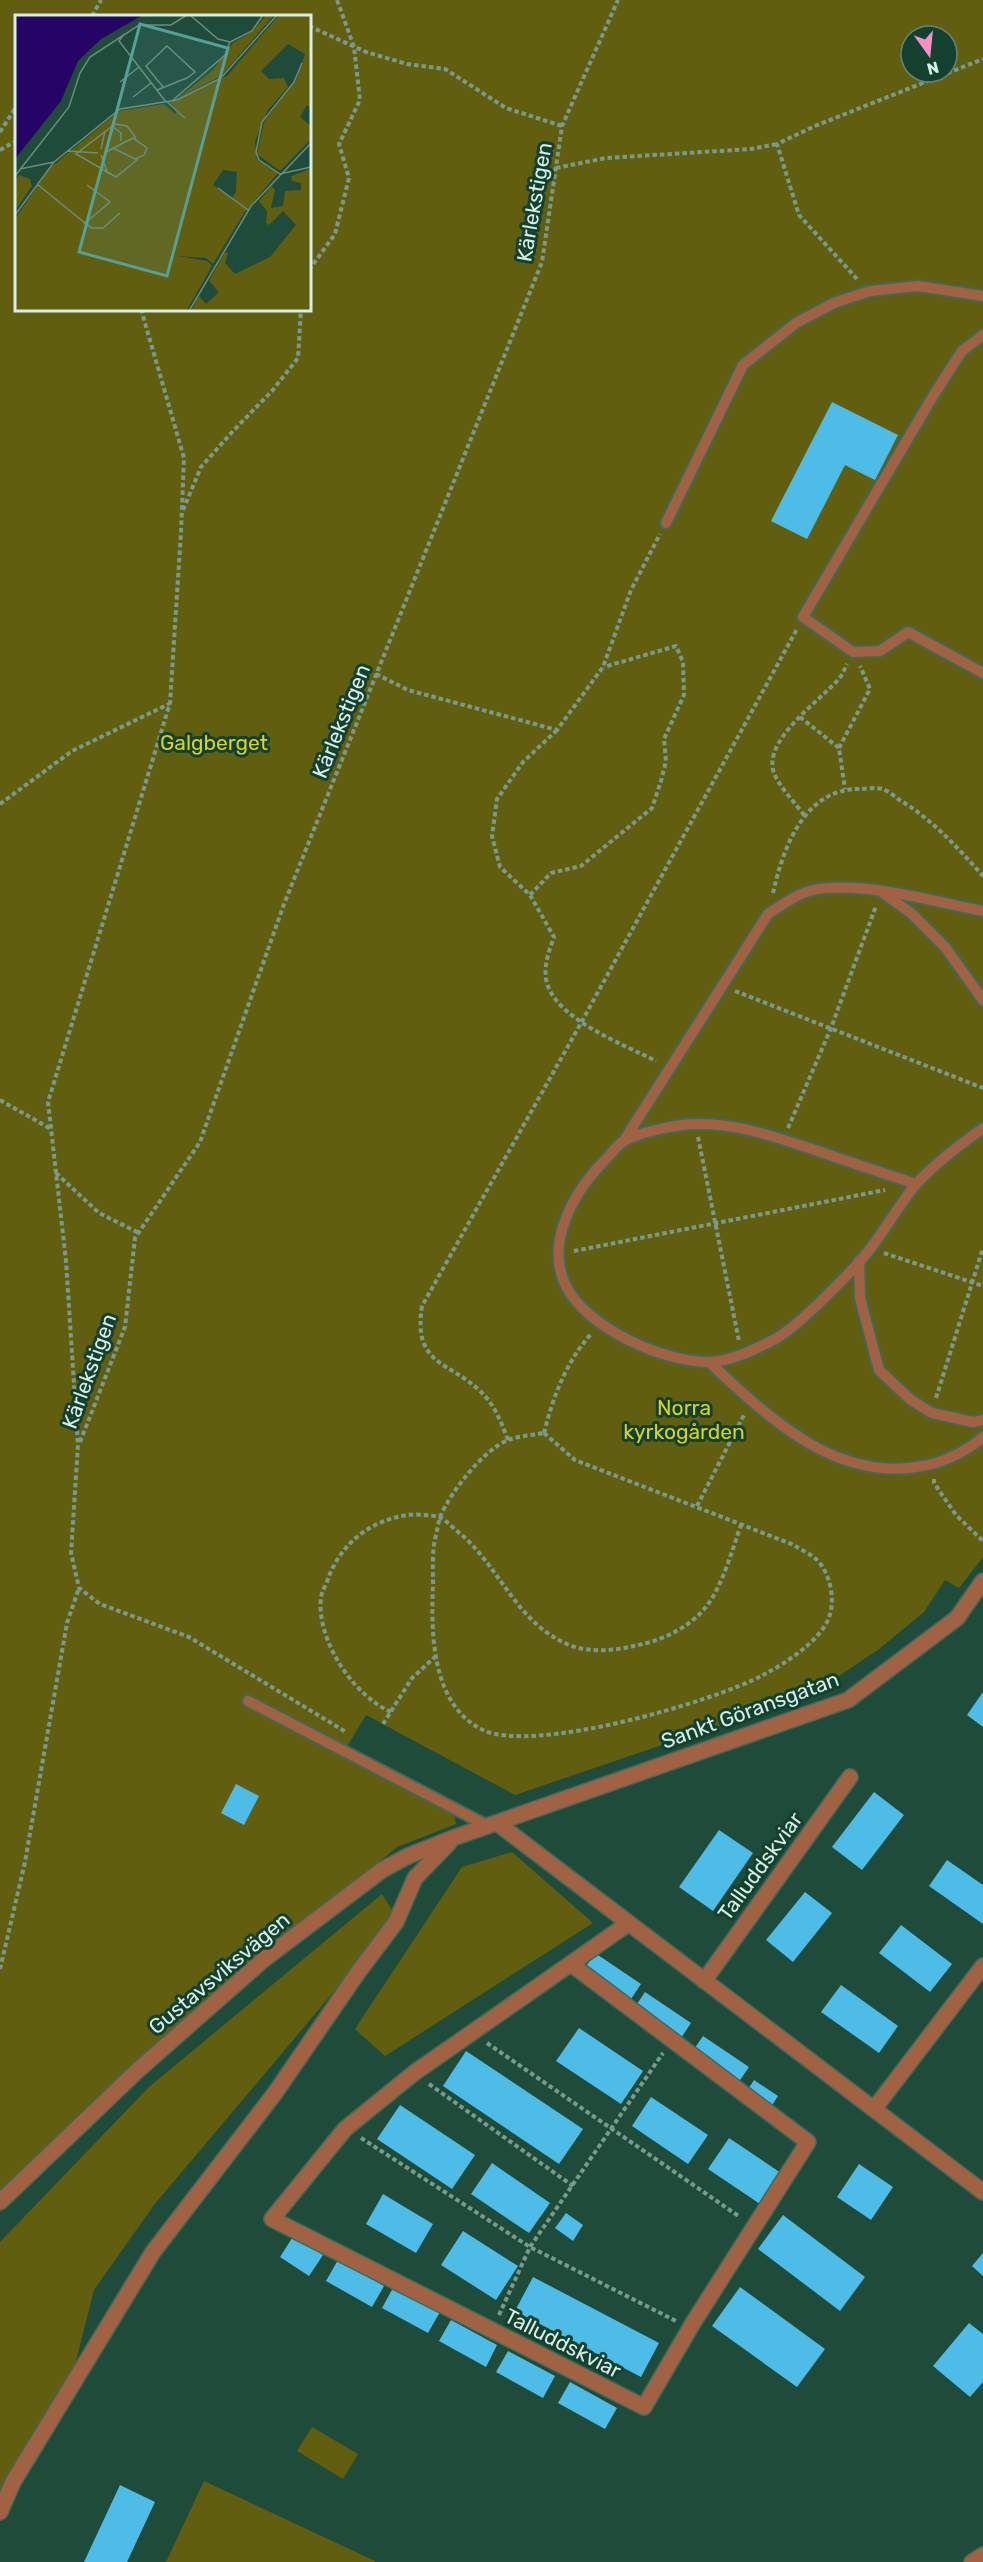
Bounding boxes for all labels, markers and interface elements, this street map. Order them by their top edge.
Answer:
inset map [15,15,310,310]
north arrow [899,24,959,84]
text: N [925,57,941,79]
street label: Kärlekstigen [511,140,557,264]
street label: Kärlekstigen [307,660,375,782]
park label: Galgberget [160,730,268,755]
street label: Kärlekstigen [57,1310,121,1432]
park label: Norra kyrkogården [623,1395,745,1444]
street label: Sankt Göransgatan [658,1666,842,1754]
street label: Talluddskviar [712,1807,808,1925]
street label: Gustavsviksvägen [143,1907,295,2039]
street label: Talluddskviar [501,2303,625,2383]

